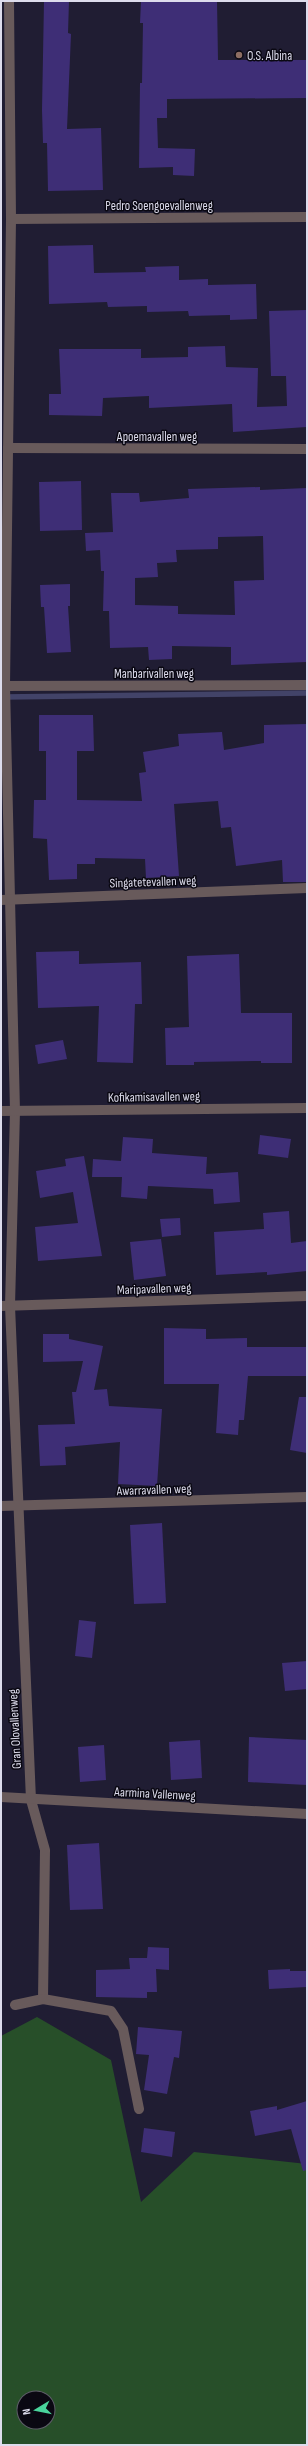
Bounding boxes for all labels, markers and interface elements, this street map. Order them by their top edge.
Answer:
place label: O.S. Albina [247,48,292,64]
marker: O.S. Albina [234,50,244,60]
street label: Pedro Soengoevallenweg [105,198,213,214]
street label: Apoemavallen weg [116,429,197,445]
street label: Manbarivallen weg [114,666,194,682]
street label: Singatetevallen weg [109,872,197,892]
street label: Kofikamisavallen weg [108,1088,200,1106]
street label: Maripavallen weg [117,1280,191,1298]
street label: Awarravallen weg [115,1481,192,1499]
street label: Gran Olovallenweg [5,1689,25,1769]
street label: Aarmina Vallenweg [113,1784,196,1804]
north arrow [16,2390,56,2430]
text: N [20,2408,34,2416]

